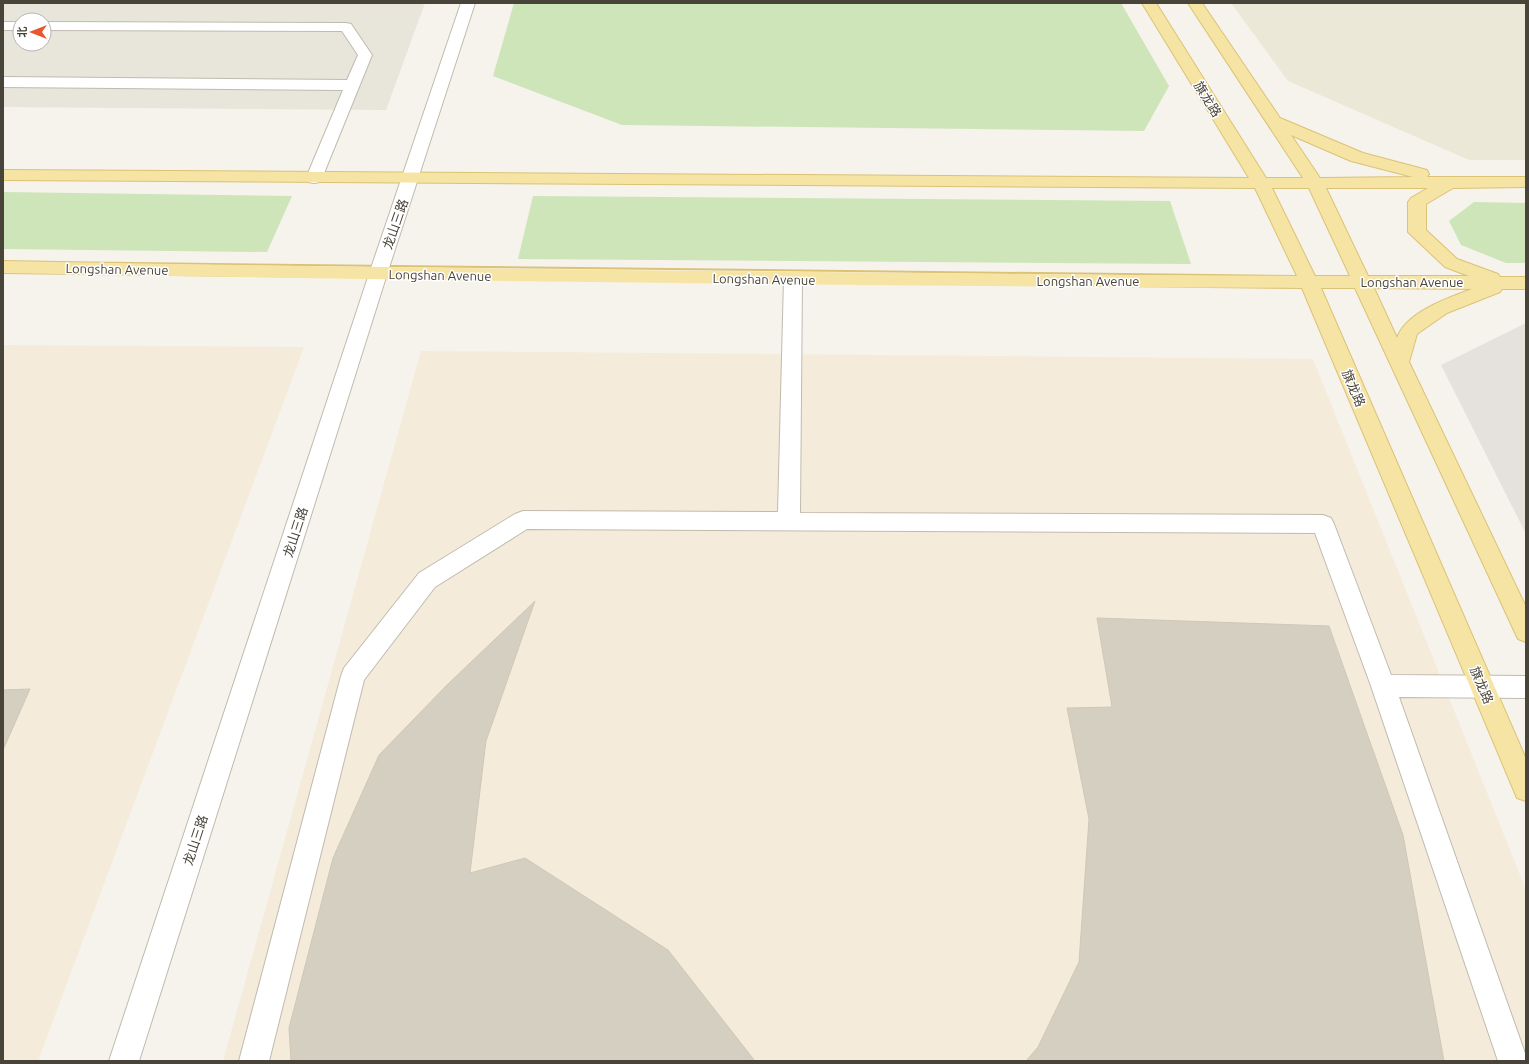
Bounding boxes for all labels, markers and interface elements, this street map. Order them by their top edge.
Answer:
north arrow [12,12,52,52]
text: 北 [16,27,28,38]
street label: 旗龙路 [1192,79,1224,119]
street label: 龙山三路 [380,197,410,251]
street label: Longshan Avenue [65,261,169,277]
street label: Longshan Avenue [388,267,492,283]
street label: Longshan Avenue [712,271,816,287]
street label: Longshan Avenue [1036,274,1140,288]
street label: Longshan Avenue [1360,275,1464,289]
street label: 旗龙路 [1340,367,1368,409]
street label: 龙山三路 [280,505,310,559]
street label: 旗龙路 [1468,664,1496,706]
street label: 龙山三路 [180,813,210,867]

